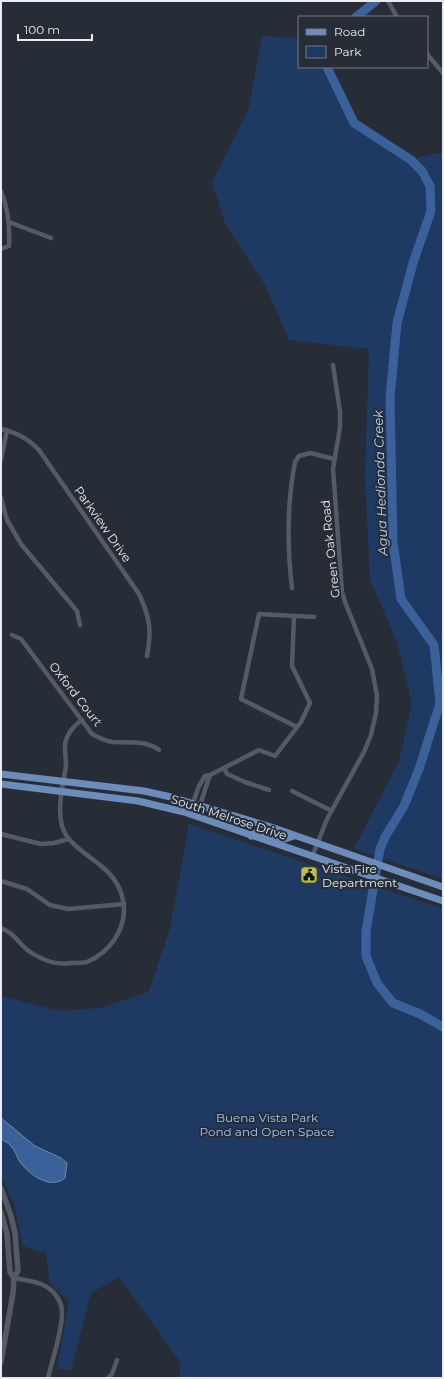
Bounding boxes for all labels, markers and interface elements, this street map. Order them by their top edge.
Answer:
scale bar [18,16,92,42]
legend [298,16,428,68]
text: 100 m [24,22,60,37]
text: Road [334,24,365,39]
text: Park [334,44,362,59]
water label: Agua Hedionda Creek [369,409,391,557]
street label: Parkview Drive [71,483,135,565]
street label: Green Oak Road [317,499,343,599]
street label: Oxford Court [46,659,106,729]
street label: South Melrose Drive [169,791,289,843]
place label: Vista Fire Department [322,861,397,890]
public building icon: Vista Fire Department [299,865,319,885]
park label: Buena Vista Park Pond and Open Space [199,1110,335,1139]

